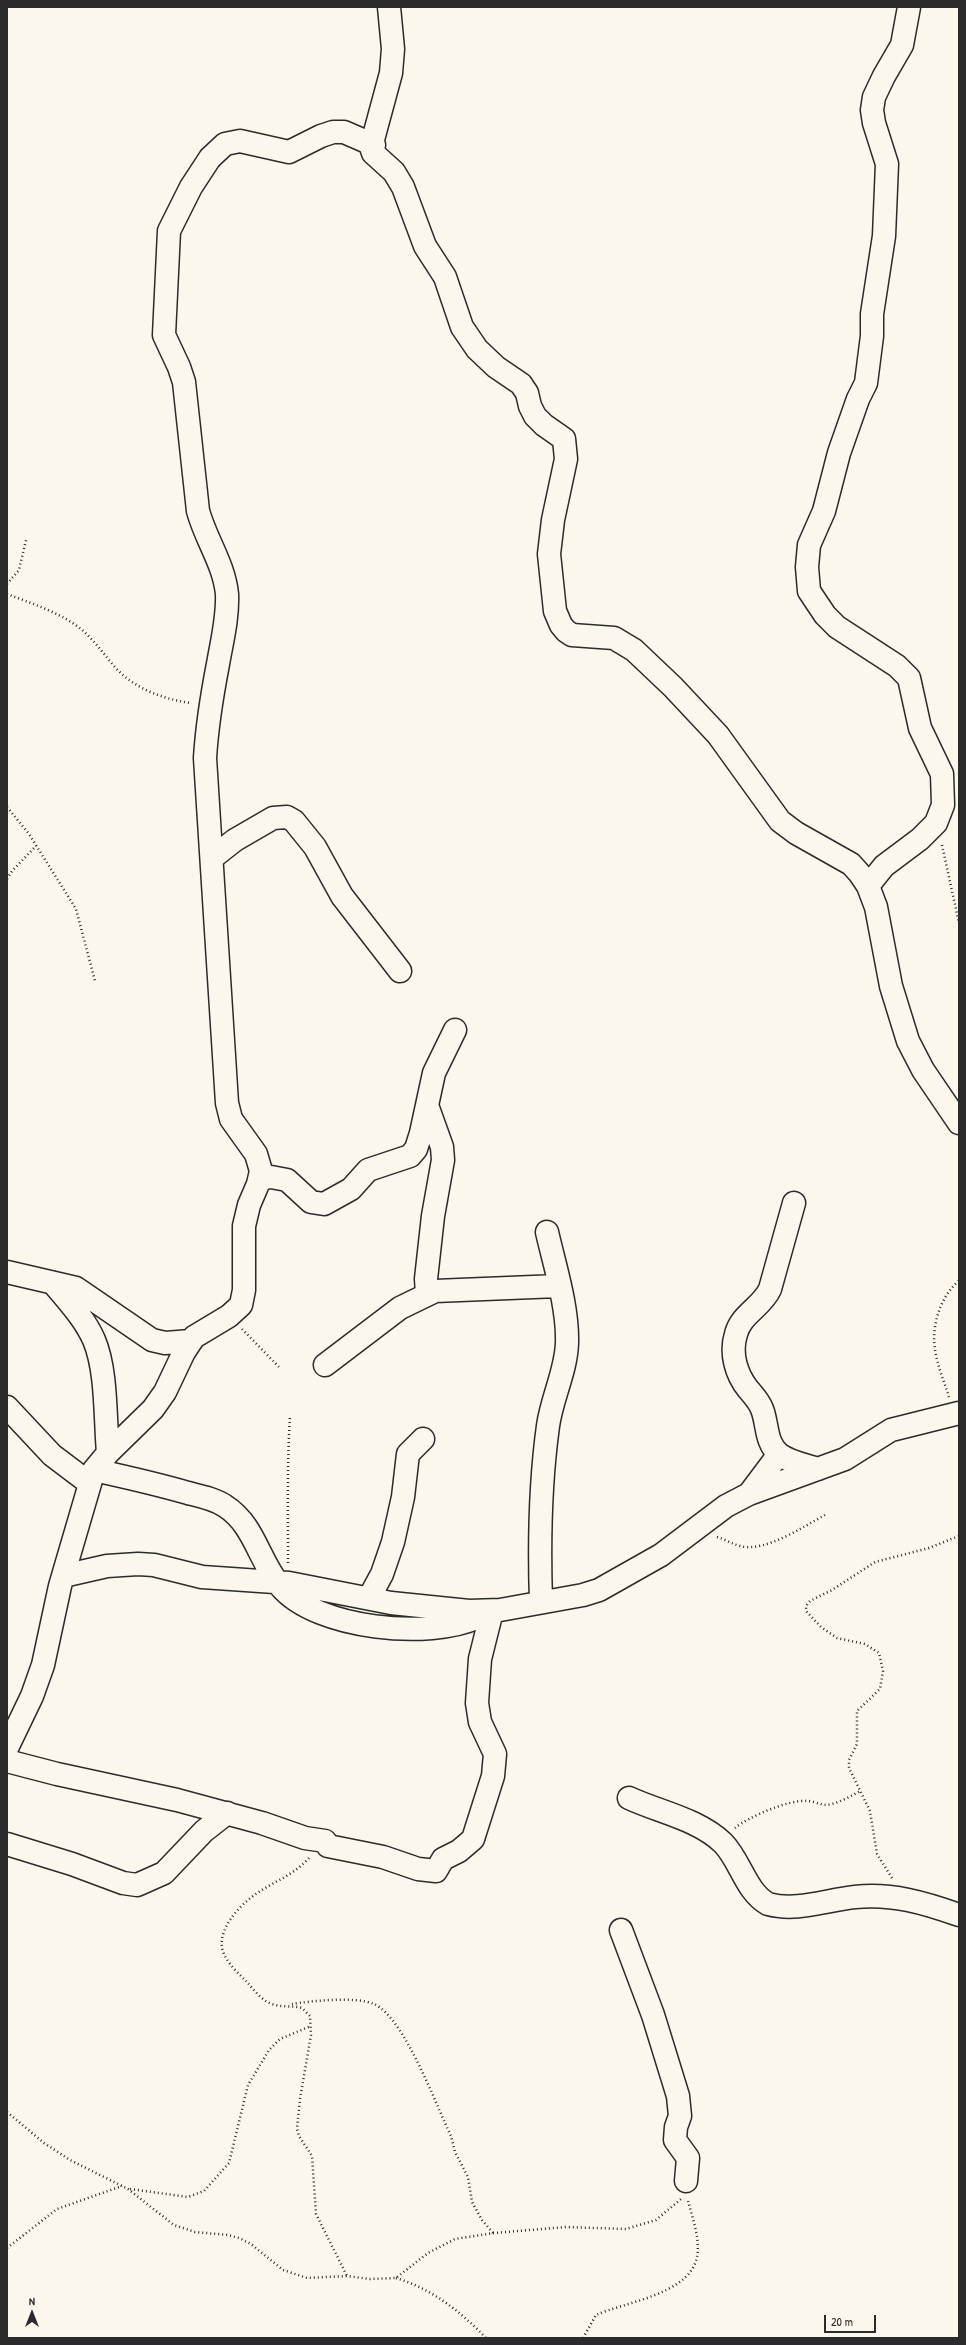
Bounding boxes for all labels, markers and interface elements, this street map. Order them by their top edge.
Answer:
north arrow [12,2293,52,2333]
text: N [29,2294,35,2308]
scale bar [826,2307,878,2333]
text: 20 m [831,2313,853,2330]

